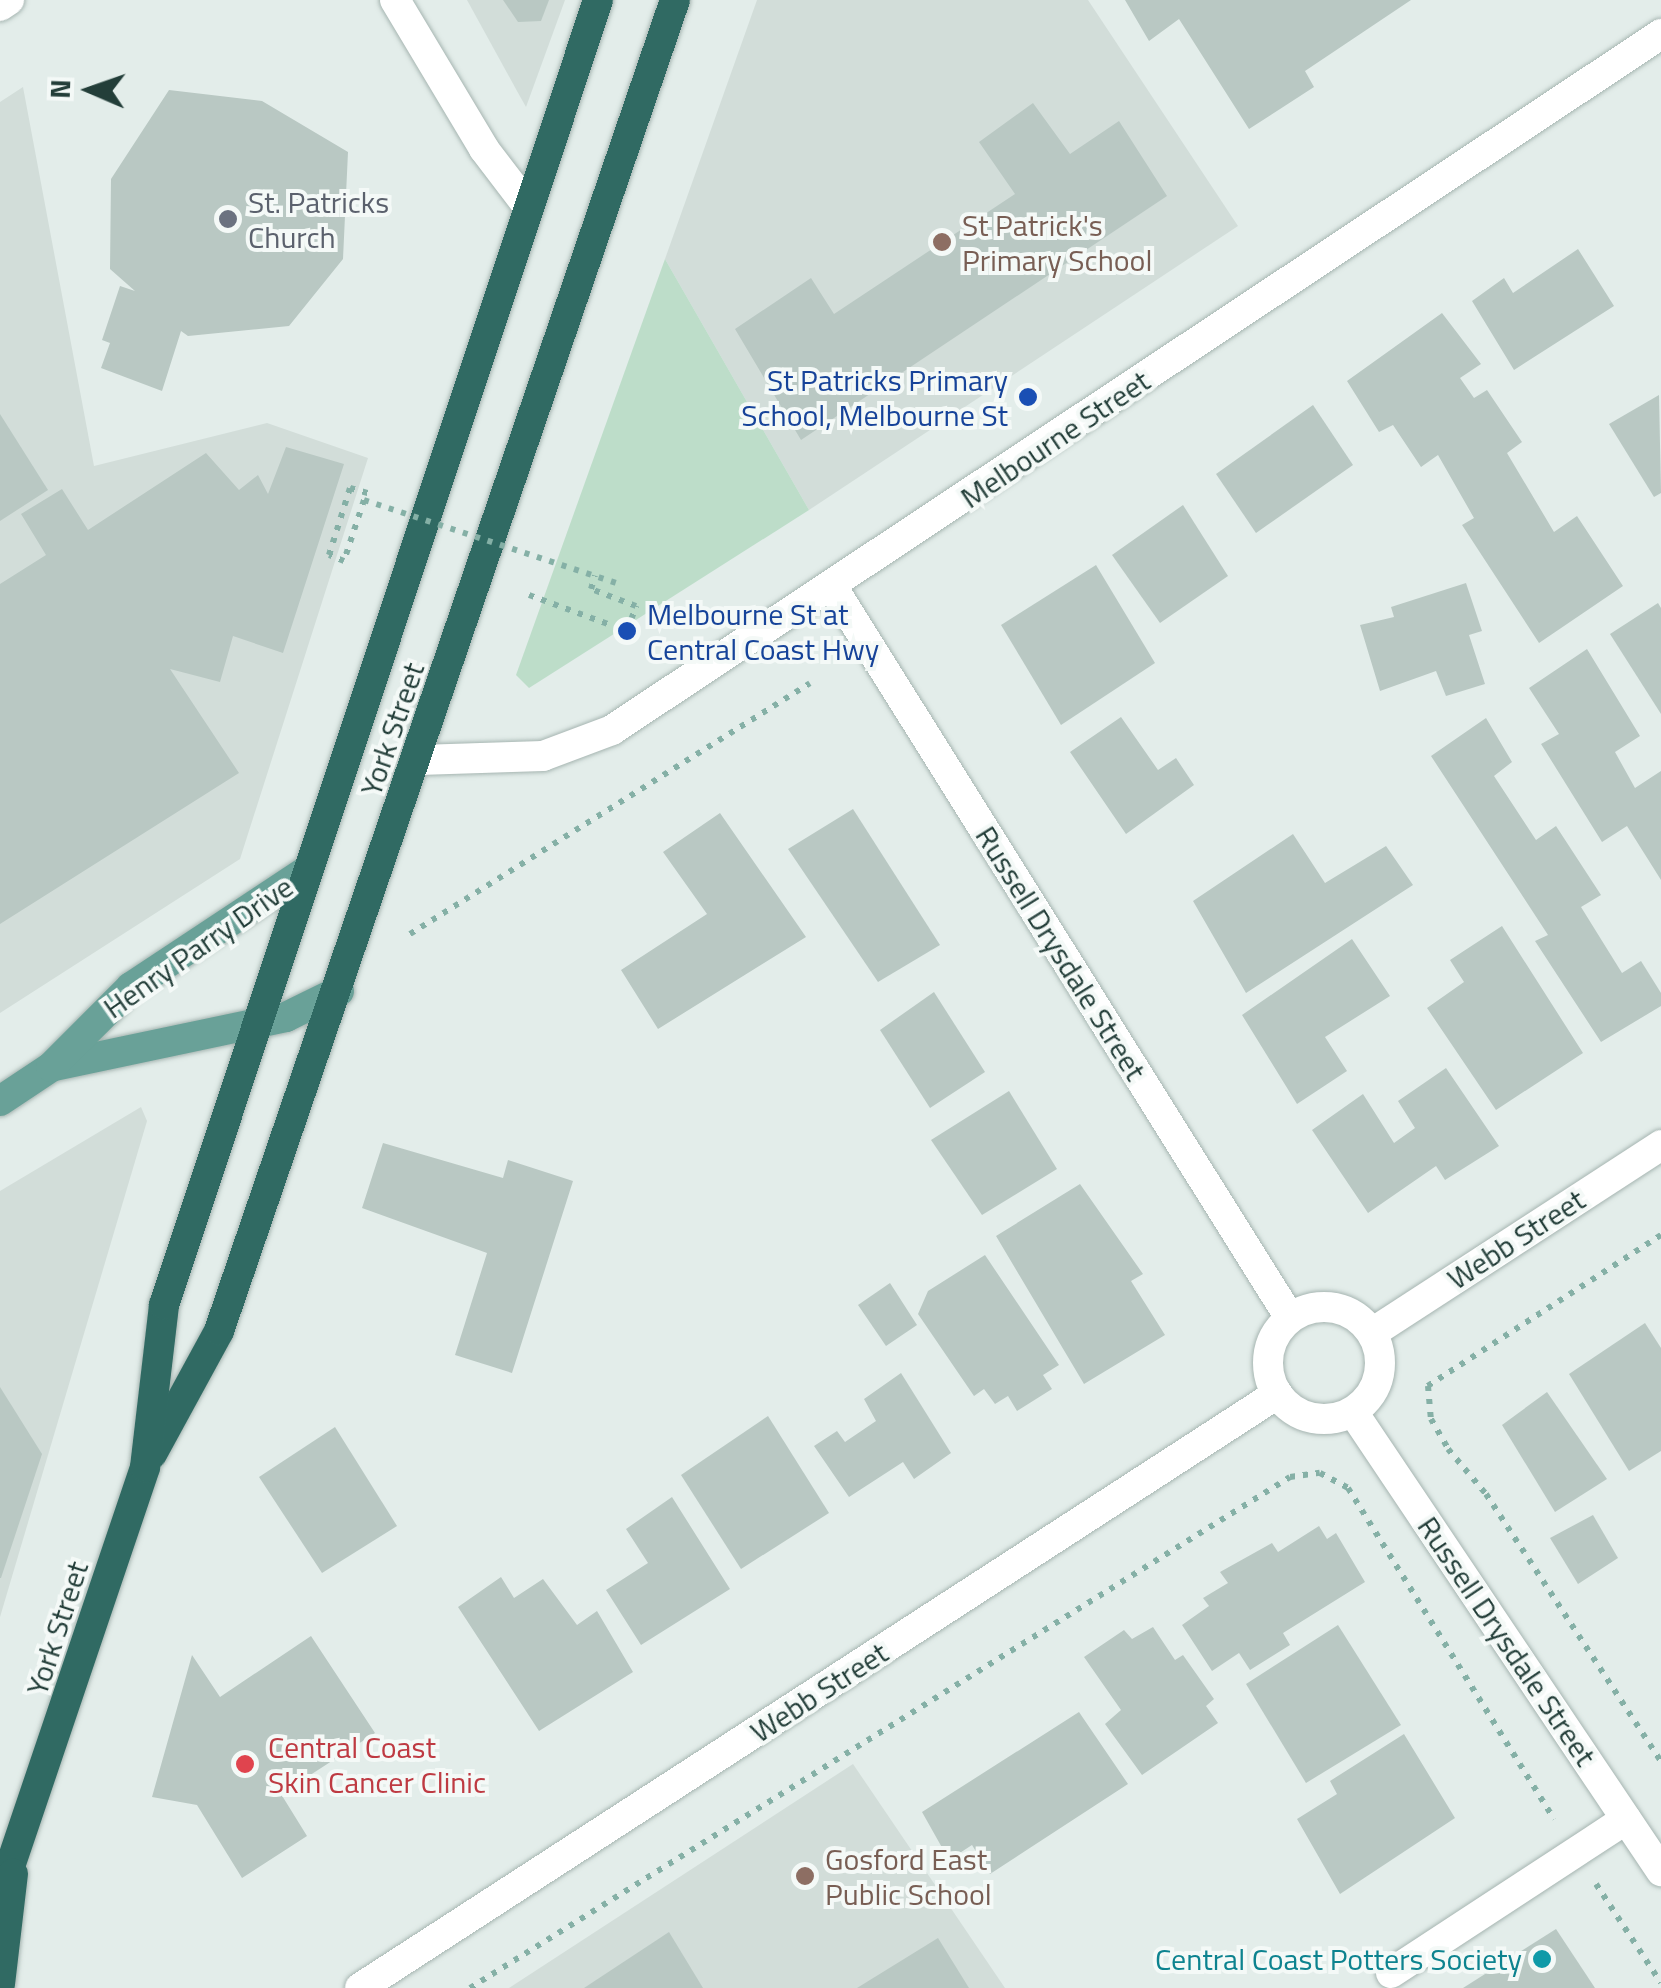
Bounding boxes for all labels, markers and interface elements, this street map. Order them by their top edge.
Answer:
north arrow [40,40,140,140]
text: N [38,78,81,99]
place label: St. Patricks Church [248,184,389,254]
place label: St Patrick's Primary School [962,207,1152,278]
marker: St. Patricks Church [217,208,239,230]
marker: St Patrick's Primary School [931,231,953,253]
place label: St Patricks Primary School, Melbourne St [741,362,1008,432]
street label: Melbourne Street [954,362,1156,516]
marker: St Patricks Primary School, Melbourne St [1017,386,1039,408]
place label: Melbourne St at Central Coast Hwy [647,596,879,666]
marker: Melbourne St at Central Coast Hwy [616,620,638,642]
street label: York Street [352,658,432,800]
street label: Russell Drysdale Street [968,819,1154,1087]
street label: Henry Parry Drive [96,868,300,1026]
street label: Webb Street [1441,1181,1591,1297]
street label: Russell Drysdale Street [1410,1510,1604,1772]
street label: York Street [18,1557,96,1699]
street label: Webb Street [744,1634,894,1750]
place label: Central Coast Skin Cancer Clinic [268,1729,486,1800]
marker: Central Coast Skin Cancer Clinic [232,1751,258,1777]
place label: Gosford East Public School [825,1841,992,1912]
marker: Gosford East Public School [794,1865,816,1887]
place label: Central Coast Potters Society [1155,1941,1522,1977]
marker: Central Coast Potters Society [1531,1948,1553,1970]

